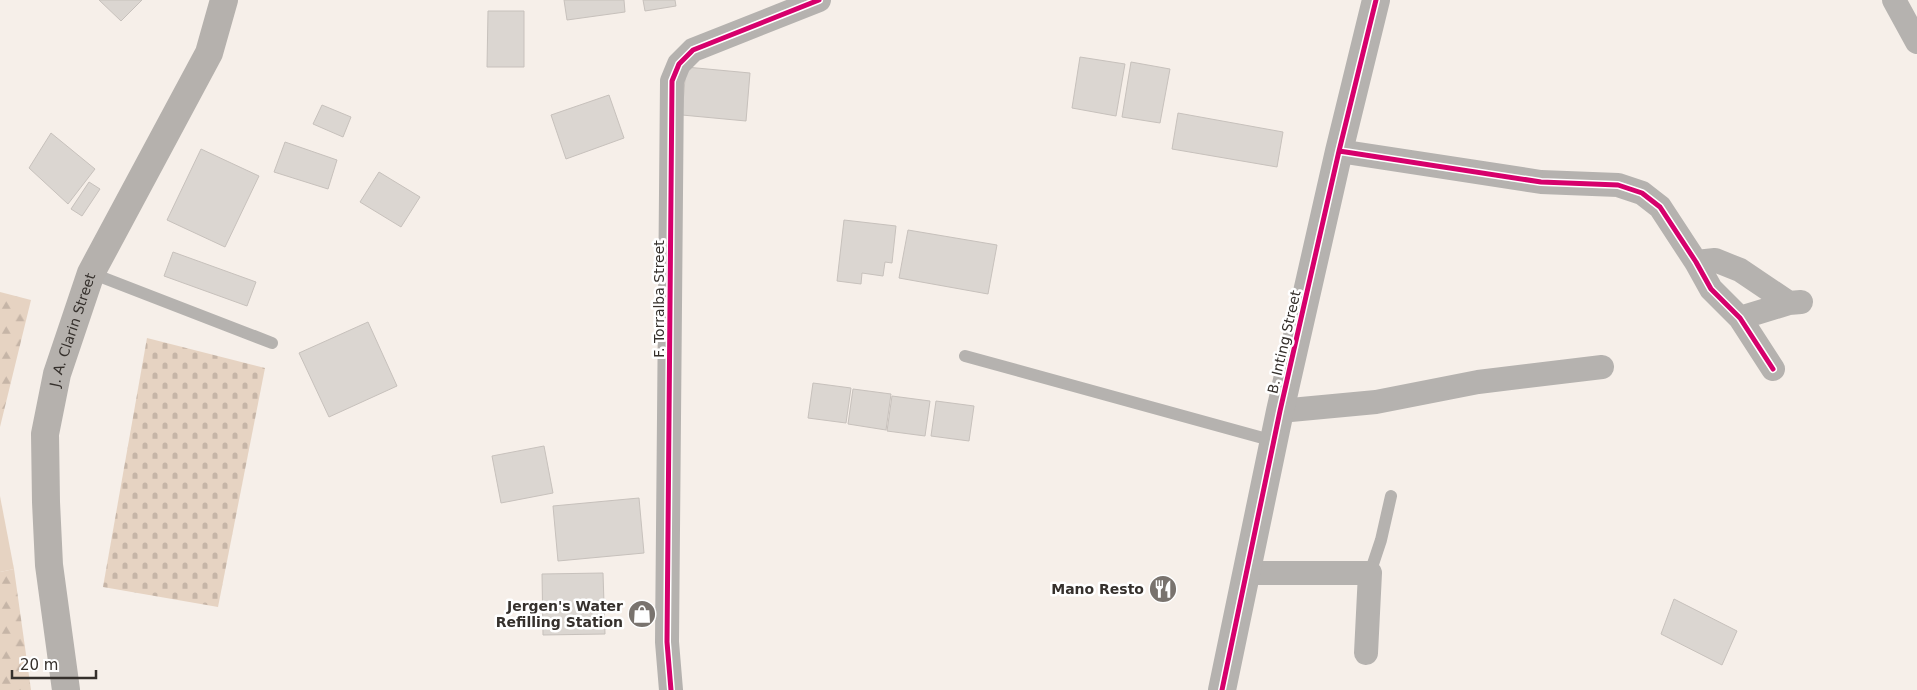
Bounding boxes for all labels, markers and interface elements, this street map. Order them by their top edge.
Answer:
street label: F. Torralba Street [651,240,667,358]
street label: J. A. Clarin Street [46,270,99,389]
street label: B. Inting Street [1264,288,1304,395]
restaurant icon: Mano Resto [1148,574,1178,604]
place label: Mano Resto [1051,581,1144,597]
place label: Jergen's Water Refilling Station [496,598,623,630]
shop icon: Jergen's Water Refilling Station [627,599,657,629]
scale bar [12,648,96,680]
text: 20 m [20,656,58,674]

